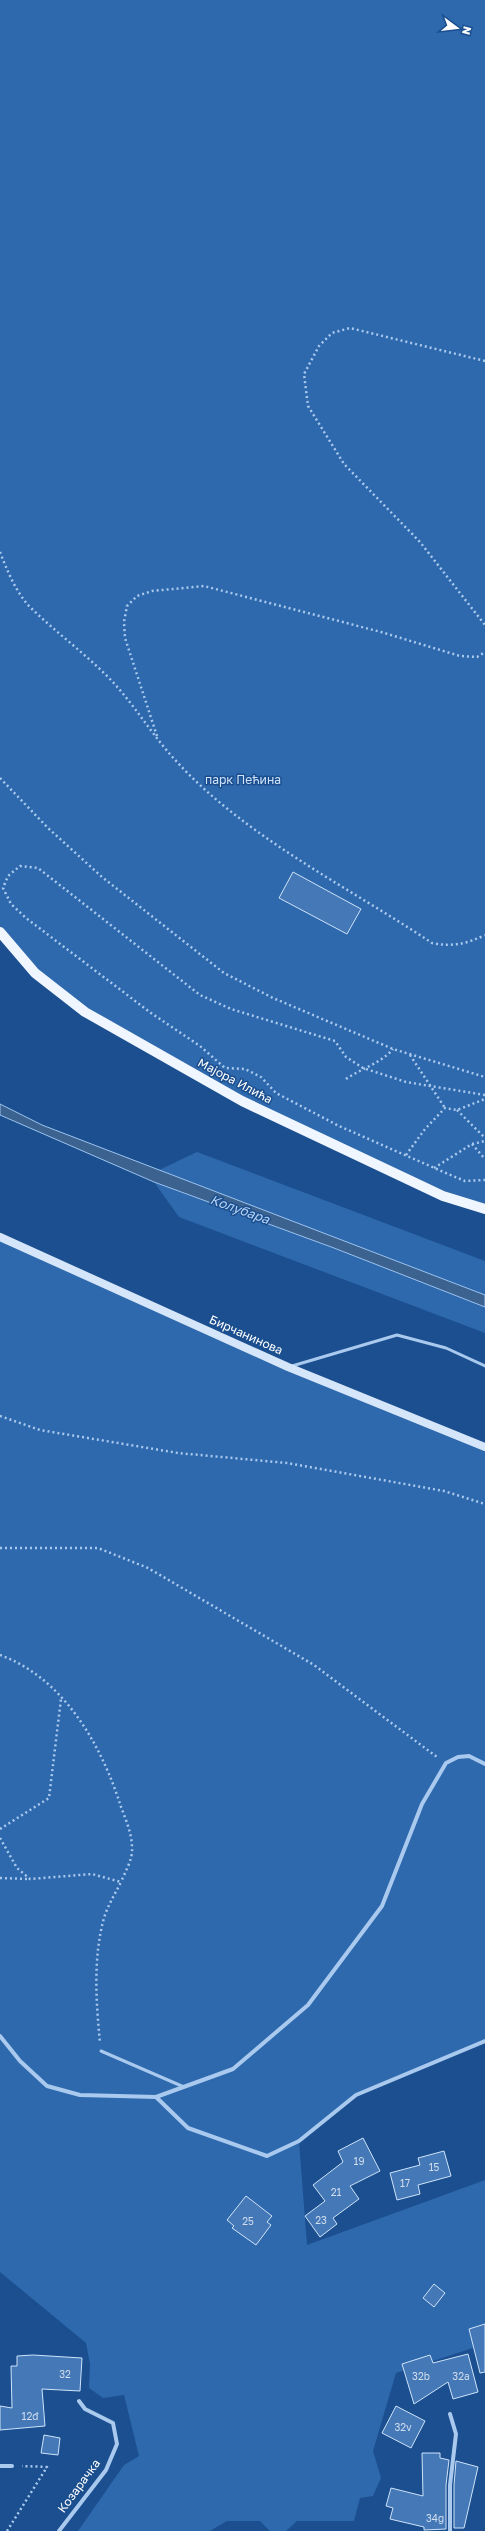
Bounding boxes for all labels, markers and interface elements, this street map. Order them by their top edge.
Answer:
north arrow [437,8,477,48]
text: N [460,25,475,36]
park label: парк Пећина [205,772,281,787]
street label: Мајора Илића [195,1055,275,1107]
water label: Колубара [208,1191,272,1227]
street label: Бирчанинова [207,1312,285,1357]
house number: 19 [354,2155,364,2167]
house number: 15 [429,2161,440,2173]
house number: 17 [400,2177,410,2189]
house number: 21 [331,2186,341,2198]
house number: 23 [315,2214,327,2226]
house number: 25 [242,2215,254,2227]
house number: 32 [59,2368,71,2380]
house number: 32b [412,2370,430,2382]
house number: 32a [452,2370,470,2382]
house number: 12đ [22,2410,39,2422]
house number: 32v [394,2421,412,2433]
street label: Козарачка [54,2456,103,2516]
house number: 34g [426,2512,444,2524]

